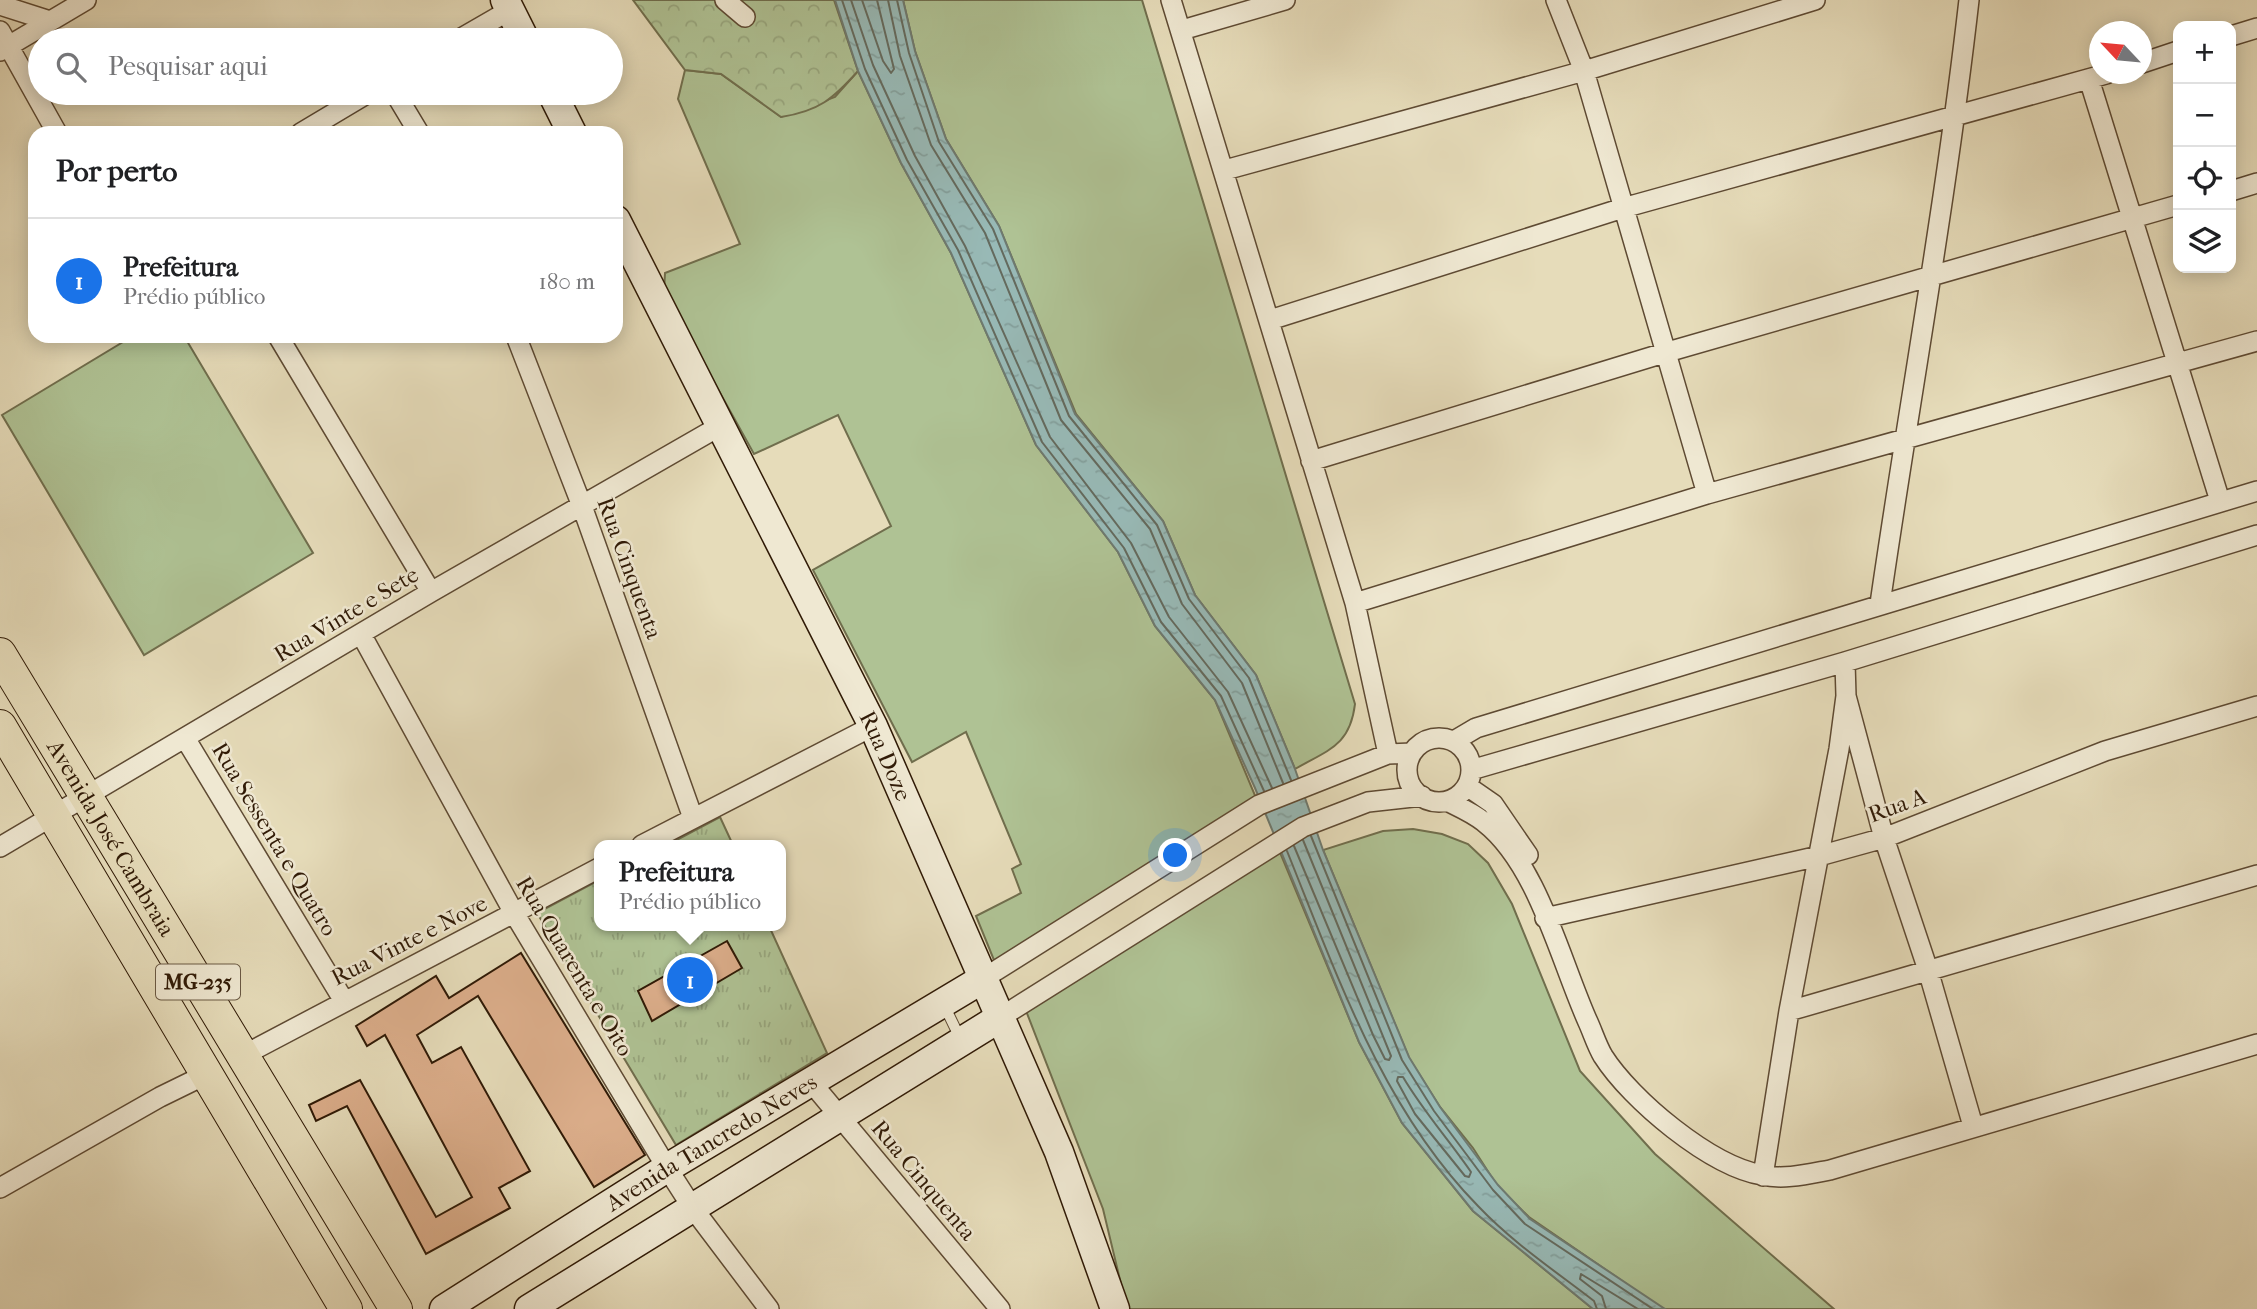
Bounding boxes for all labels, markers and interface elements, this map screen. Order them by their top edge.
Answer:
north arrow [2089,21,2152,84]
map controls [2173,21,2236,273]
button: + [2173,21,2236,84]
search box [28,28,623,105]
icon: search [52,48,90,86]
text: Pesquisar aqui [108,51,268,82]
button: − [2173,84,2236,147]
button: locate [2173,147,2236,210]
text: Por perto [56,154,178,189]
button: layers [2173,210,2236,273]
text: Prefeitura [123,252,238,283]
text: 1 [75,268,83,295]
text: 180 m [538,268,595,295]
text: Prédio público [123,283,266,310]
street label: Rua Cinquenta [591,494,668,643]
street label: Rua Vinte e Sete [269,561,423,668]
street label: Rua Doze [854,706,917,805]
street label: Avenida José Cambraia [41,734,181,942]
street label: Rua Sessenta e Quatro [206,738,343,941]
street label: Rua A [1864,782,1931,828]
your location [1158,838,1192,872]
popup [594,840,786,931]
text: Prefeitura [619,857,734,888]
street label: Rua Quarenta e Oito [510,871,639,1061]
text: Prédio público [619,888,761,915]
street label: Rua Vinte e Nove [327,890,492,991]
pin: 1 [667,954,713,1006]
road number: MG-235 [156,964,240,1000]
street label: Avenida Tancredo Neves [600,1068,822,1218]
street label: Rua Cinquenta [866,1115,982,1246]

